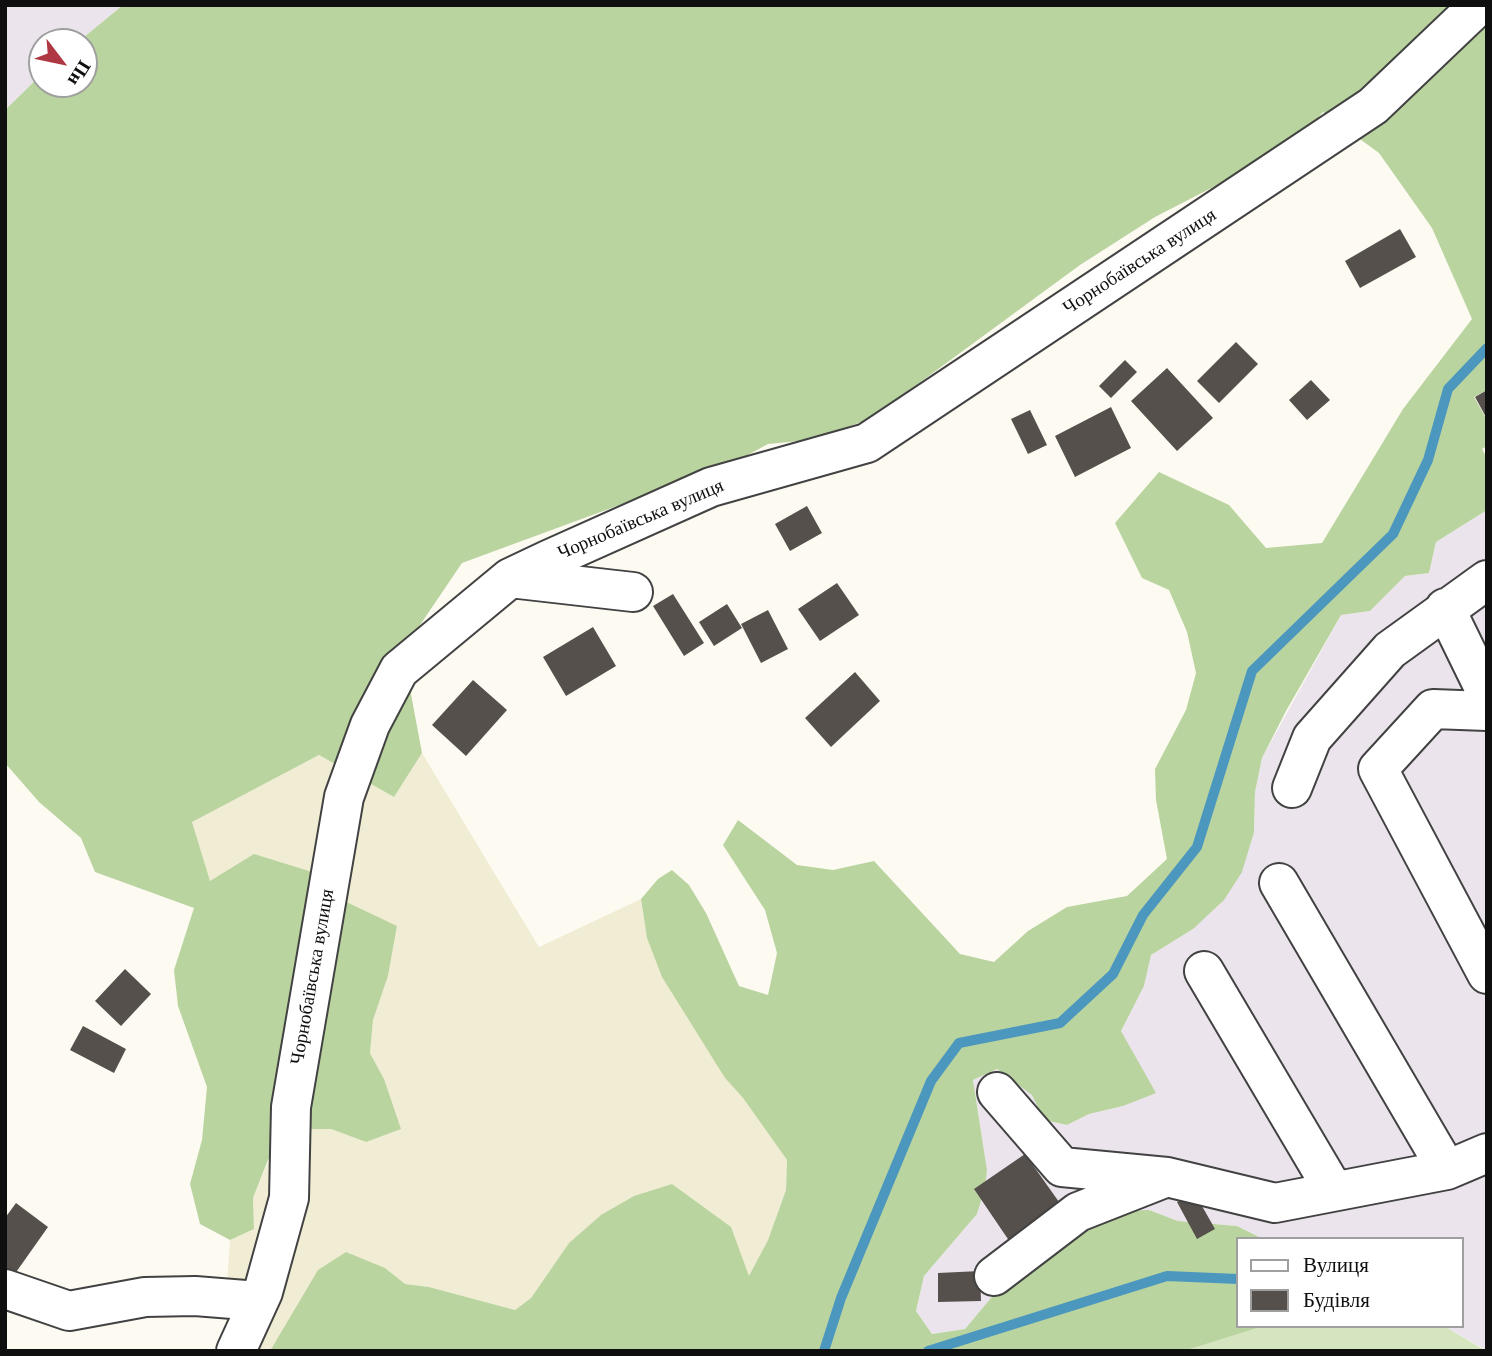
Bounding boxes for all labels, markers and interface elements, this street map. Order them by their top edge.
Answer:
north arrow [28,28,98,98]
text: Пн [64,57,95,90]
street label: Чорнобаївська вулиця [1059,204,1221,320]
street label: Чорнобаївська вулиця [555,475,727,565]
street label: Чорнобаївська вулиця [286,887,340,1067]
legend [1236,1237,1464,1328]
text: Вулиця [1303,1253,1369,1277]
text: Будівля [1303,1288,1370,1312]

